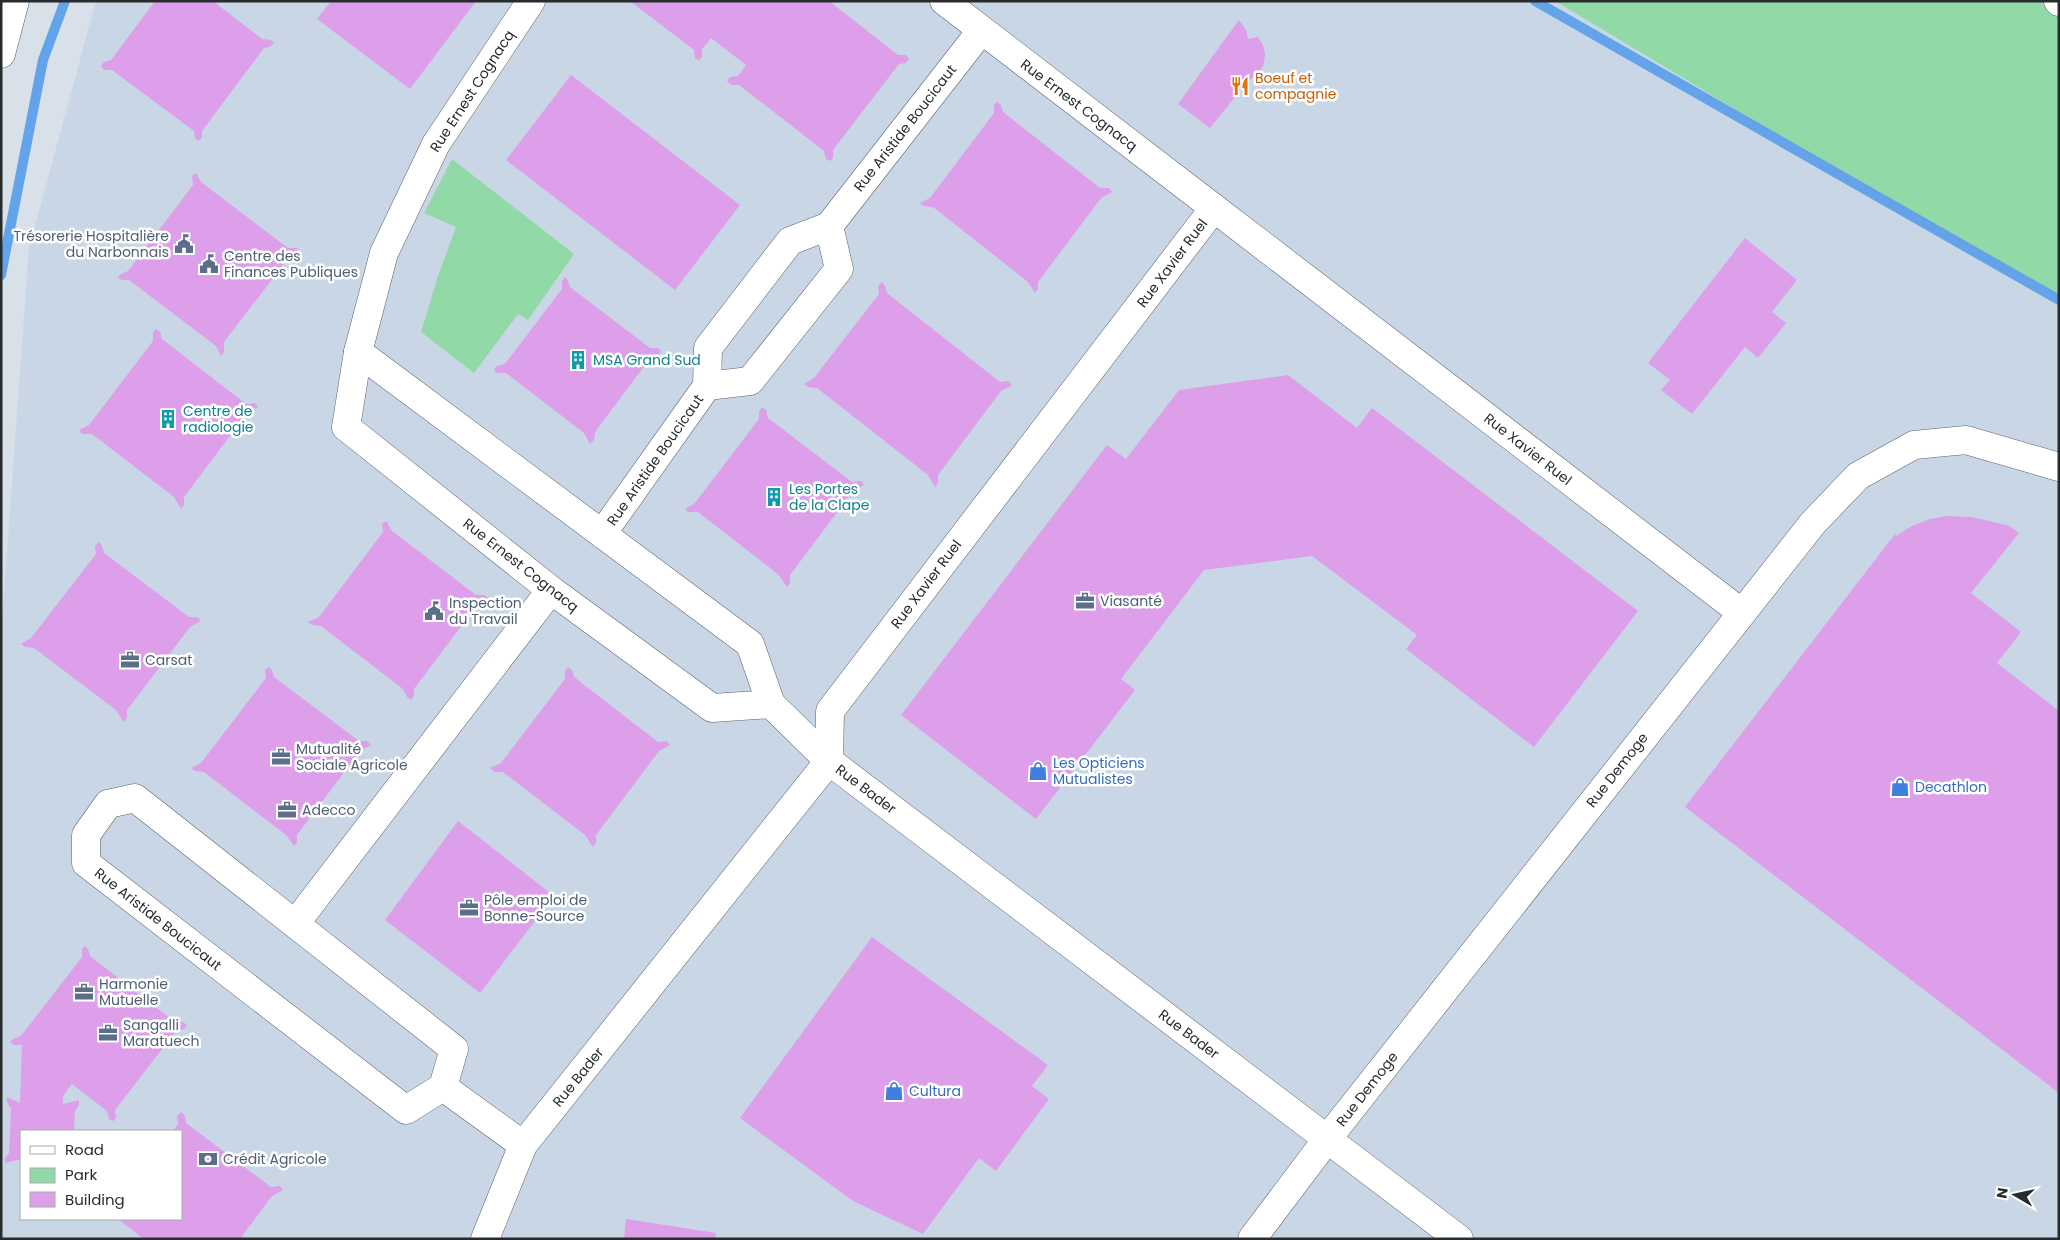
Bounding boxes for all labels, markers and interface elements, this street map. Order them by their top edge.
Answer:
street label: Rue Ernest Cognacq [425,26,519,156]
street label: Rue Ernest Cognacq [1016,54,1142,156]
street label: Rue Aristide Boucicaut [849,60,961,196]
place label: Boeuf et compagnie [1255,68,1337,104]
restaurant icon: Boeuf et compagnie [1229,75,1251,97]
street label: Rue Xavier Ruel [1132,214,1212,312]
place label: Trésorerie Hospitalière du Narbonnais [13,226,169,262]
public building icon: Trésorerie Hospitalière du Narbonnais [173,233,195,255]
place label: Centre des Finances Publiques [224,246,358,282]
public building icon: Centre des Finances Publiques [198,253,220,275]
building icon: MSA Grand Sud [567,349,589,371]
place label: MSA Grand Sud [593,350,701,370]
street label: Rue Aristide Boucicaut [602,390,708,530]
place label: Centre de radiologie [183,401,254,437]
building icon: Centre de radiologie [157,408,179,430]
street label: Rue Xavier Ruel [1480,408,1576,490]
place label: Les Portes de la Clape [789,479,870,515]
building icon: Les Portes de la Clape [763,486,785,508]
street label: Rue Ernest Cognacq [459,513,583,617]
street label: Rue Xavier Ruel [886,535,966,633]
office icon: Viasanté [1074,590,1096,612]
place label: Viasanté [1100,591,1162,611]
place label: Inspection du Travail [449,593,522,629]
public building icon: Inspection du Travail [423,600,445,622]
office icon: Carsat [119,649,141,671]
place label: Carsat [145,650,192,670]
street label: Rue Demoge [1581,728,1653,812]
place label: Mutualité Sociale Agricole [296,739,408,775]
office icon: Mutualité Sociale Agricole [270,746,292,768]
place label: Les Opticiens Mutualistes [1053,753,1145,789]
street label: Rue Bader [832,760,900,818]
shop icon: Les Opticiens Mutualistes [1027,760,1049,782]
shop icon: Decathlon [1889,776,1911,798]
place label: Decathlon [1915,777,1987,797]
office icon: Adecco [276,799,298,821]
place label: Adecco [302,800,356,820]
street label: Rue Aristide Boucicaut [90,863,226,975]
place label: Pôle emploi de Bonne-Source [484,890,588,926]
office icon: Pôle emploi de Bonne-Source [458,897,480,919]
place label: Harmonie Mutuelle [99,974,168,1010]
office icon: Harmonie Mutuelle [73,981,95,1003]
street label: Rue Bader [1155,1005,1223,1063]
place label: Sangalli Maratuech [123,1015,199,1051]
office icon: Sangalli Maratuech [97,1022,119,1044]
street label: Rue Bader [548,1043,608,1111]
street label: Rue Demoge [1331,1047,1403,1131]
shop icon: Cultura [883,1080,905,1102]
place label: Cultura [909,1081,961,1101]
legend [20,1130,182,1220]
text: Road [65,1139,104,1160]
bank icon: Crédit Agricole [197,1148,219,1170]
place label: Crédit Agricole [223,1149,327,1169]
text: Park [65,1164,97,1185]
north arrow [1990,1170,2040,1220]
text: N [1991,1186,2013,1200]
text: Building [65,1189,125,1210]

